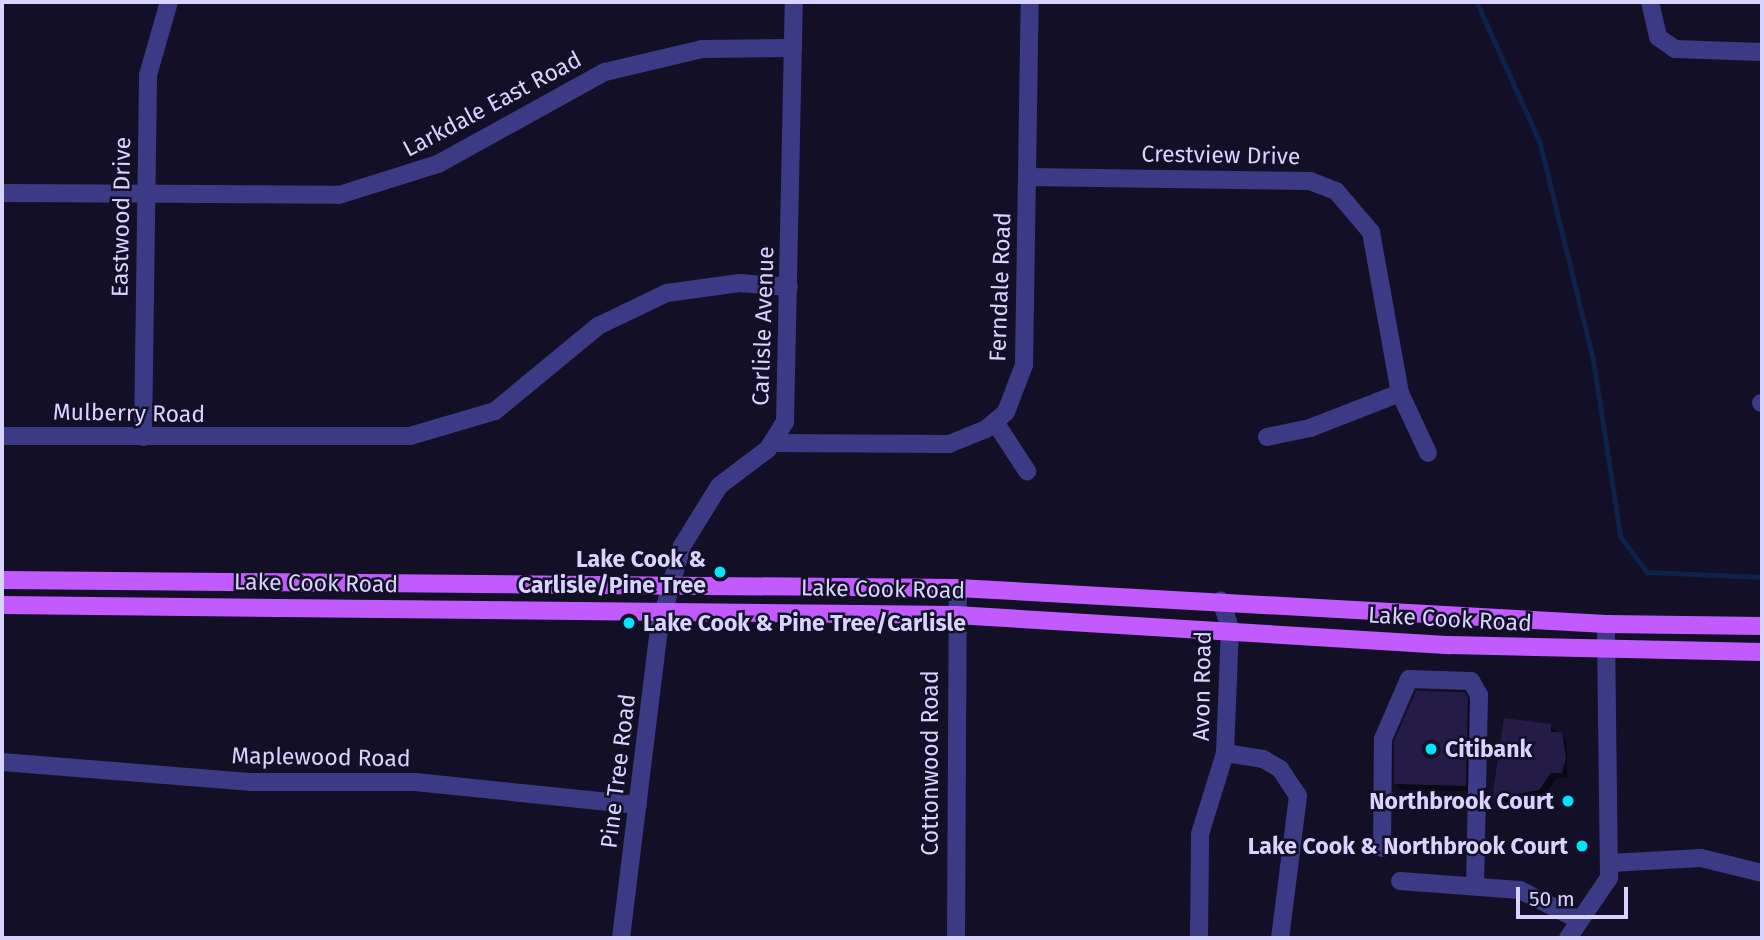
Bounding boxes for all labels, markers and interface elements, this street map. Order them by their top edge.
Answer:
street label: Larkdale East Road [398,45,586,163]
street label: Eastwood Drive [106,137,136,297]
street label: Crestview Drive [1141,140,1301,170]
street label: Ferndale Road [984,212,1016,362]
street label: Carlisle Avenue [746,246,780,406]
street label: Mulberry Road [53,398,205,428]
place label: Lake Cook & Carlisle/Pine Tree [518,545,706,599]
marker: Lake Cook & Carlisle/Pine Tree [712,564,728,580]
street label: Lake Cook Road [234,568,398,598]
street label: Lake Cook Road [801,574,965,604]
street label: Lake Cook Road [1367,601,1533,637]
place label: Lake Cook & Pine Tree/Carlisle [643,609,966,637]
marker: Lake Cook & Pine Tree/Carlisle [621,615,637,631]
street label: Avon Road [1187,631,1217,741]
street label: Cottonwood Road [916,670,944,856]
street label: Pine Tree Road [595,692,641,850]
place label: Citibank [1445,735,1532,763]
marker: Citibank [1423,741,1439,757]
street label: Maplewood Road [231,742,411,772]
place label: Northbrook Court [1369,787,1554,815]
marker: Northbrook Court [1560,793,1576,809]
place label: Lake Cook & Northbrook Court [1248,832,1568,860]
marker: Lake Cook & Northbrook Court [1574,838,1590,854]
scale bar [1519,874,1631,918]
text: 50 m [1529,886,1575,912]

